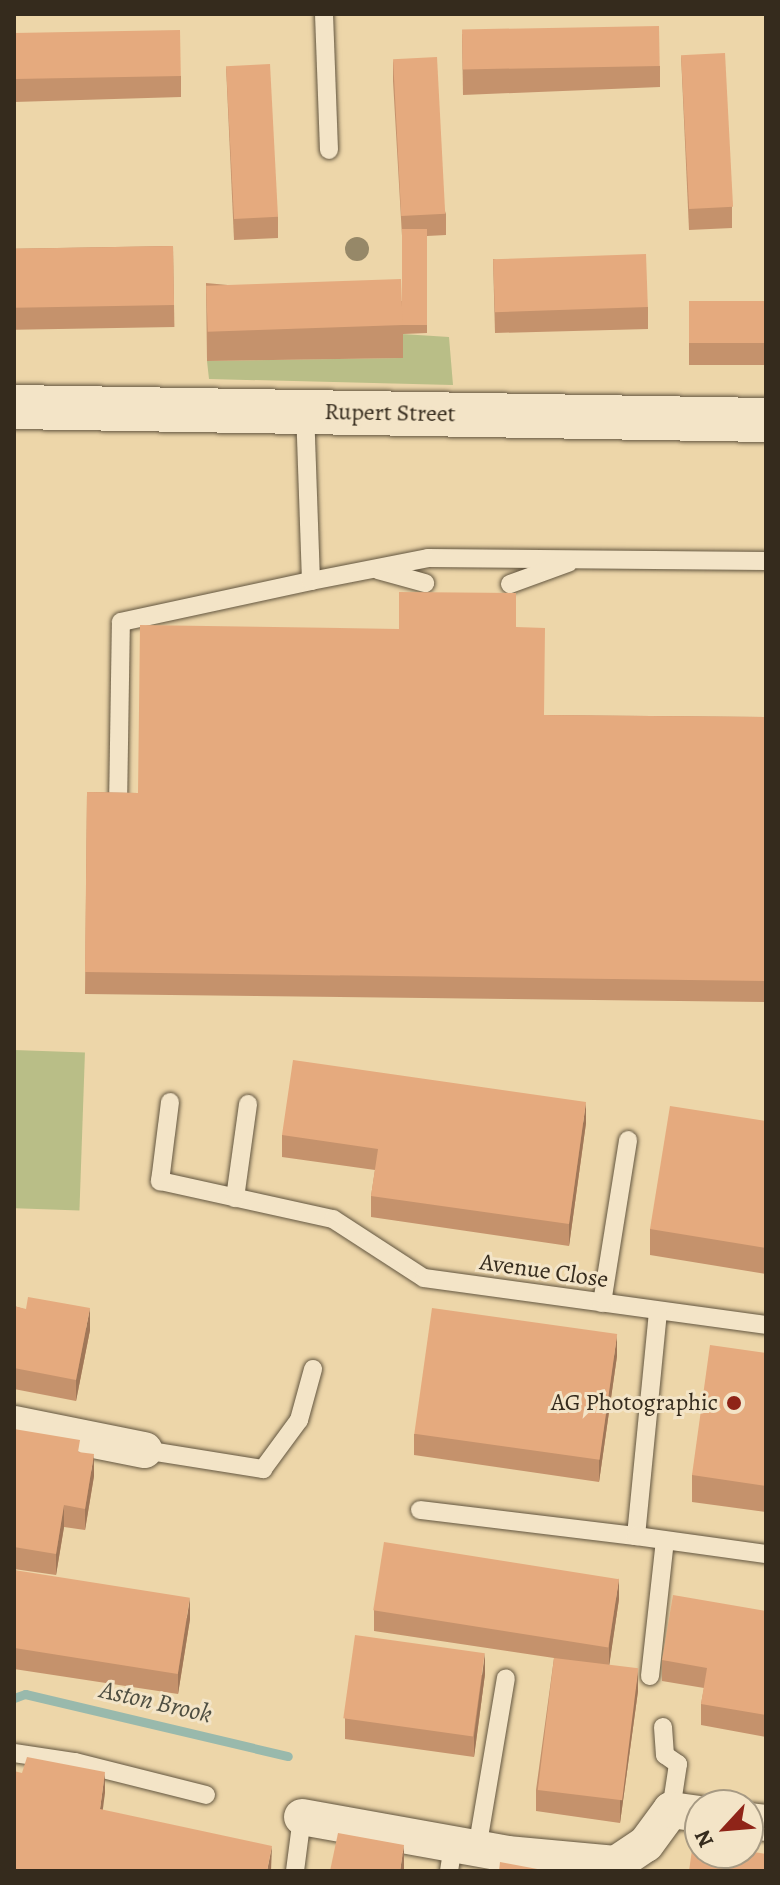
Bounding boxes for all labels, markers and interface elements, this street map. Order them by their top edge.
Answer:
street label: Rupert Street [324,397,456,429]
street label: Avenue Close [478,1248,610,1294]
place label: AG Photographic [551,1389,718,1417]
marker: AG Photographic [725,1394,743,1412]
water label: Aston Brook [97,1674,215,1730]
north arrow [684,1789,764,1869]
text: N [687,1825,721,1852]

